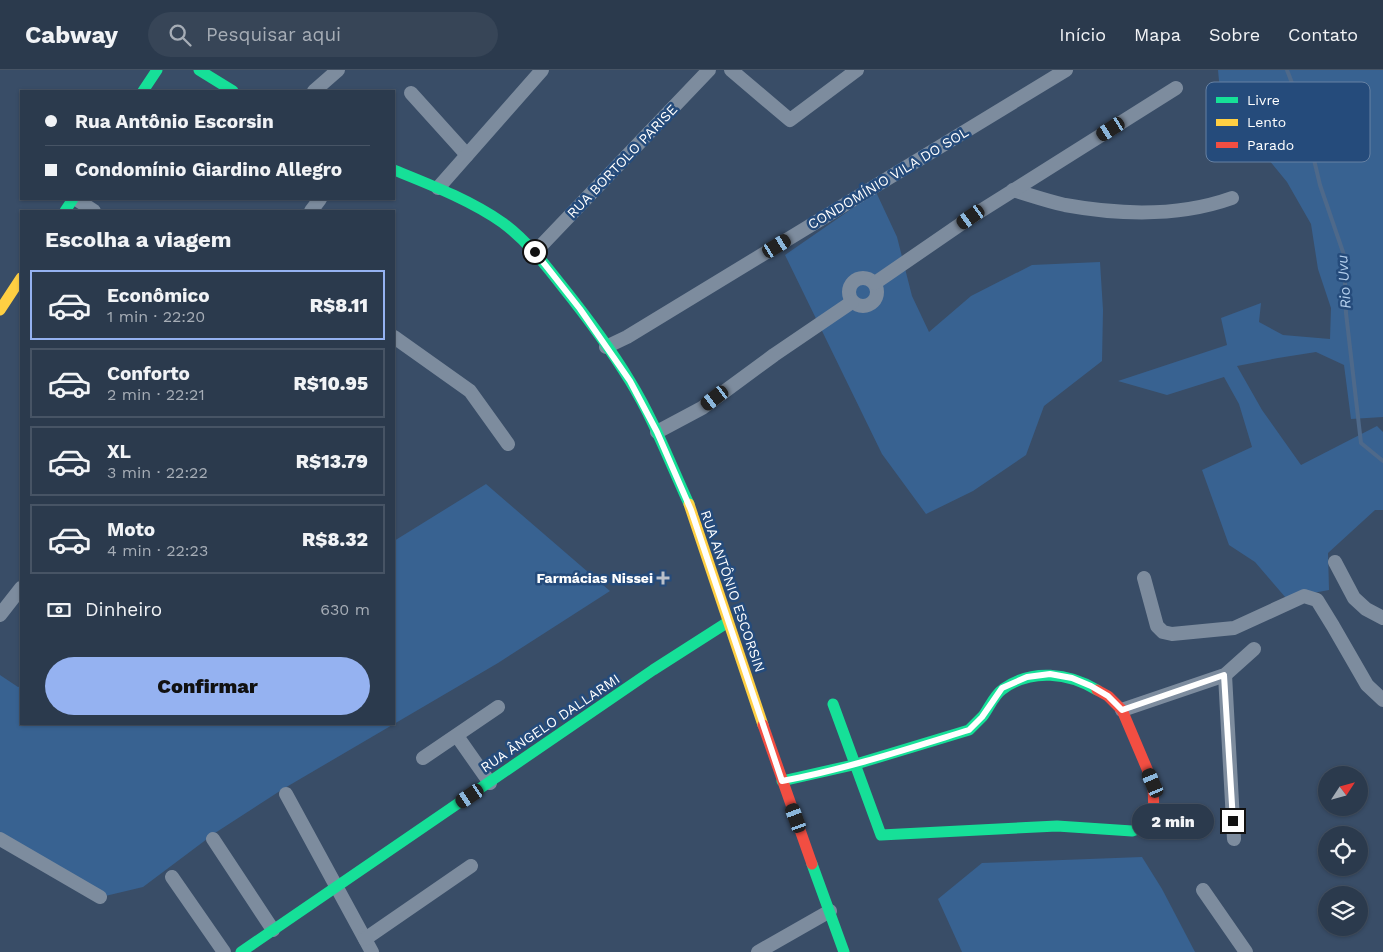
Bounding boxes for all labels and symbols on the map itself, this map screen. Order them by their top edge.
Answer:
legend [1206,82,1370,162]
text: Livre [1247,92,1280,108]
street label: RUA BORTOLO PARISE [564,101,680,221]
text: Lento [1247,114,1286,130]
car [1094,115,1127,143]
street label: CONDOMÍNIO VILA DO SOL [805,124,971,232]
text: Parado [1247,137,1294,153]
car [954,202,987,232]
car [760,232,793,260]
route start [524,241,546,263]
water label: Rio Uvu [1333,254,1355,310]
car [698,383,731,413]
street label: RUA ANTÔNIO ESCORSIN [698,508,768,674]
place label: Farmácias Nissei [537,570,653,586]
marker: Farmácias Nissei [657,572,669,584]
street label: RUA ÂNGELO DALLARMI [478,670,622,776]
car [1140,766,1165,800]
north arrow [1318,766,1368,816]
car [453,781,486,811]
car [783,801,808,835]
callout: 2 min [1133,804,1216,838]
route end [1222,810,1244,832]

